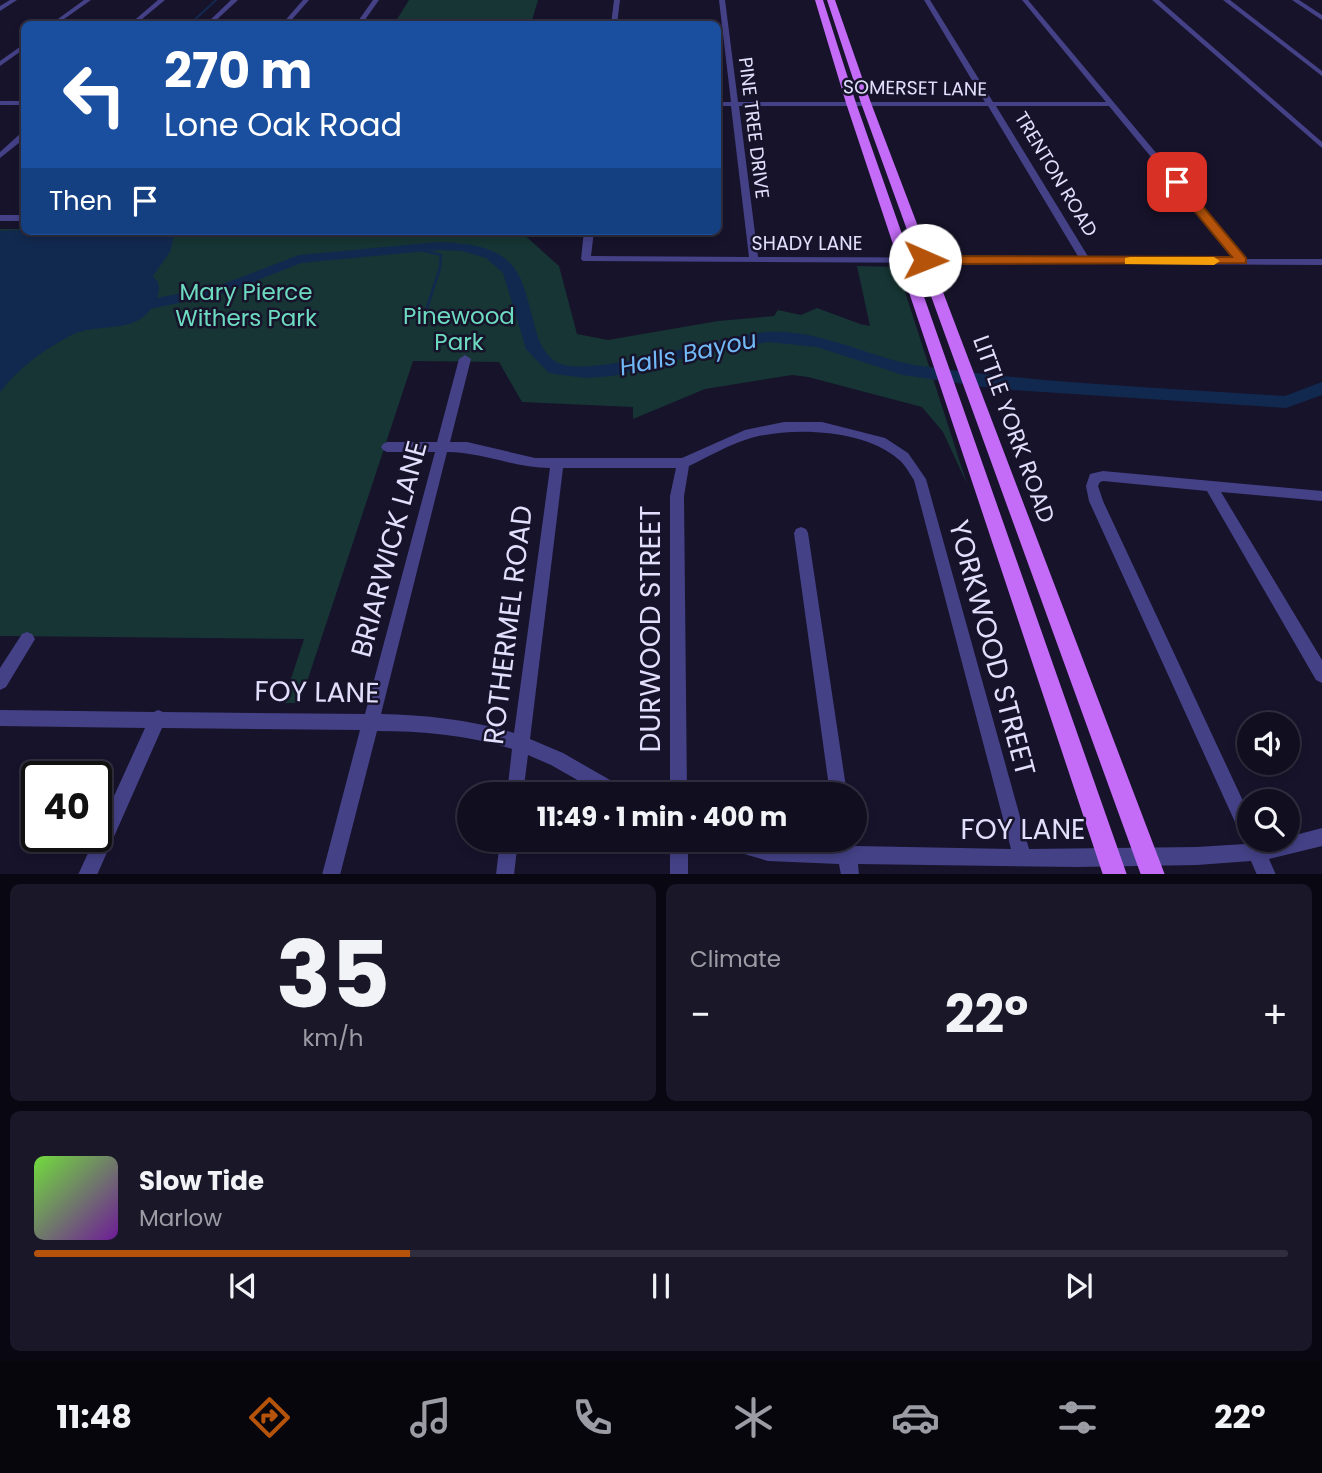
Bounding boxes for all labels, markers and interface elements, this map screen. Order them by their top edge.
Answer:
text: 270 m [164,37,312,105]
icon: left [49,49,140,140]
street label: PINE TREE DRIVE [732,56,776,200]
street label: SOMERSET LANE [843,73,987,103]
text: Lone Oak Road [164,102,402,147]
street label: TRENTON ROAD [1008,106,1104,242]
pin [1147,152,1207,212]
icon: arrive [1158,163,1196,201]
icon: arrive [126,182,164,220]
text: Then [49,183,112,219]
position arrow [888,223,962,297]
street label: SHADY LANE [752,230,862,257]
park label: Mary Pierce Withers Park [175,276,317,334]
park label: Pinewood Park [403,300,515,358]
water label: Halls Bayou [616,322,760,384]
street label: LITTLE YORK ROAD [965,331,1063,527]
street label: BRIARWICK LANE [341,437,437,661]
street label: ROTHERMEL ROAD [474,503,542,747]
street label: DURWOOD STREET [631,506,670,752]
street label: YORKWOOD STREET [939,516,1045,780]
street label: FOY LANE [254,671,380,713]
map controls [1237,712,1300,852]
button: sound [1237,712,1300,775]
speed limit sign: 40 [21,761,112,852]
button: search [1237,789,1300,852]
text: 11:49 · 1 min · 400 m [537,799,787,835]
street label: FOY LANE [961,810,1085,849]
text: 35 [276,911,390,1039]
text: Climate [690,943,781,975]
text: 22° [945,978,1028,1051]
text: − [690,988,711,1041]
text: + [1262,988,1288,1041]
text: km/h [302,1022,364,1054]
text: Slow Tide [139,1163,264,1199]
text: Marlow [139,1202,222,1234]
icon: previous [224,1267,262,1305]
icon: pause [642,1267,680,1305]
icon: next [1060,1267,1098,1305]
icon: directions [245,1393,294,1442]
icon: music [406,1393,455,1442]
icon: phone [568,1393,617,1442]
icon: climate [729,1393,778,1442]
icon: car [891,1393,940,1442]
icon: filters [1053,1393,1102,1442]
text: 11:48 [56,1394,132,1439]
text: 22° [1214,1394,1266,1439]

